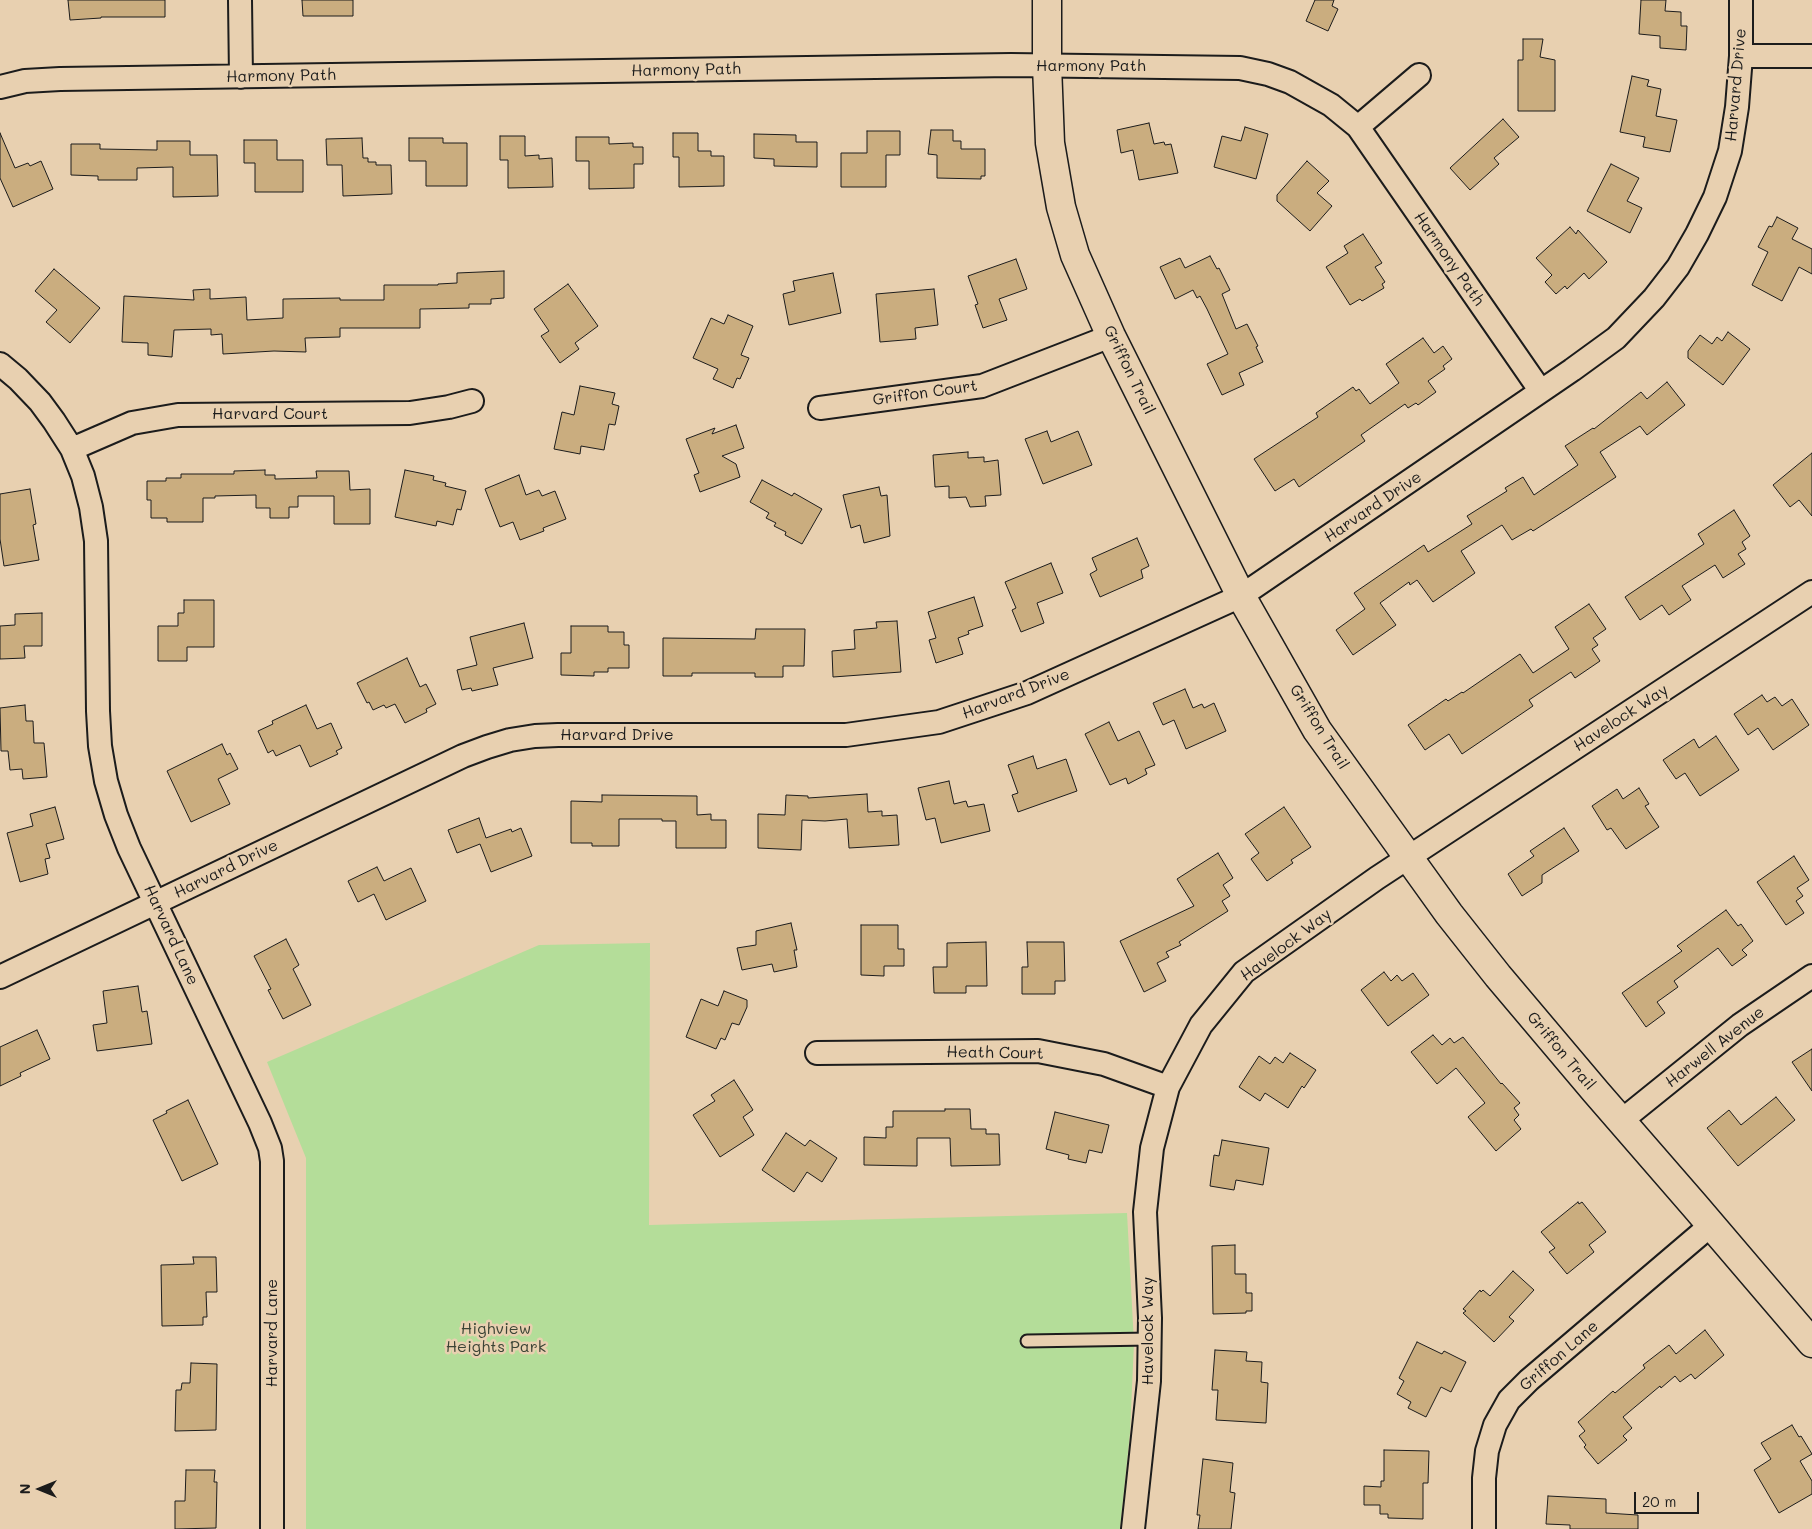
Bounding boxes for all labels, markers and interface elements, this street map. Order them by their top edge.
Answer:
street label: Harvard Drive [1721,28,1751,142]
street label: Harmony Path [1036,56,1146,76]
street label: Harmony Path [631,59,741,81]
street label: Harmony Path [226,65,336,87]
street label: Harmony Path [1410,209,1488,309]
street label: Griffon Trail [1099,322,1159,418]
street label: Griffon Court [871,376,979,410]
street label: Harvard Court [212,404,328,424]
street label: Harvard Drive [1321,467,1425,547]
street label: Harvard Drive [960,665,1072,723]
street label: Havelock Way [1570,680,1672,756]
street label: Griffon Trail [1285,681,1353,773]
street label: Harvard Drive [560,725,674,745]
street label: Harvard Drive [171,836,281,902]
street label: Harvard Lane [139,882,203,988]
street label: Havelock Way [1237,905,1335,985]
street label: Harwell Avenue [1662,1002,1768,1092]
street label: Griffon Trail [1523,1008,1599,1094]
street label: Heath Court [946,1043,1044,1063]
street label: Havelock Way [1138,1277,1158,1385]
street label: Harvard Lane [262,1279,282,1387]
street label: Griffon Lane [1516,1317,1602,1395]
park label: Highview Heights Park [446,1319,546,1357]
north arrow [15,1464,65,1514]
scale bar [1637,1482,1702,1514]
text: N [15,1484,34,1494]
text: 20 m [1642,1491,1676,1511]

